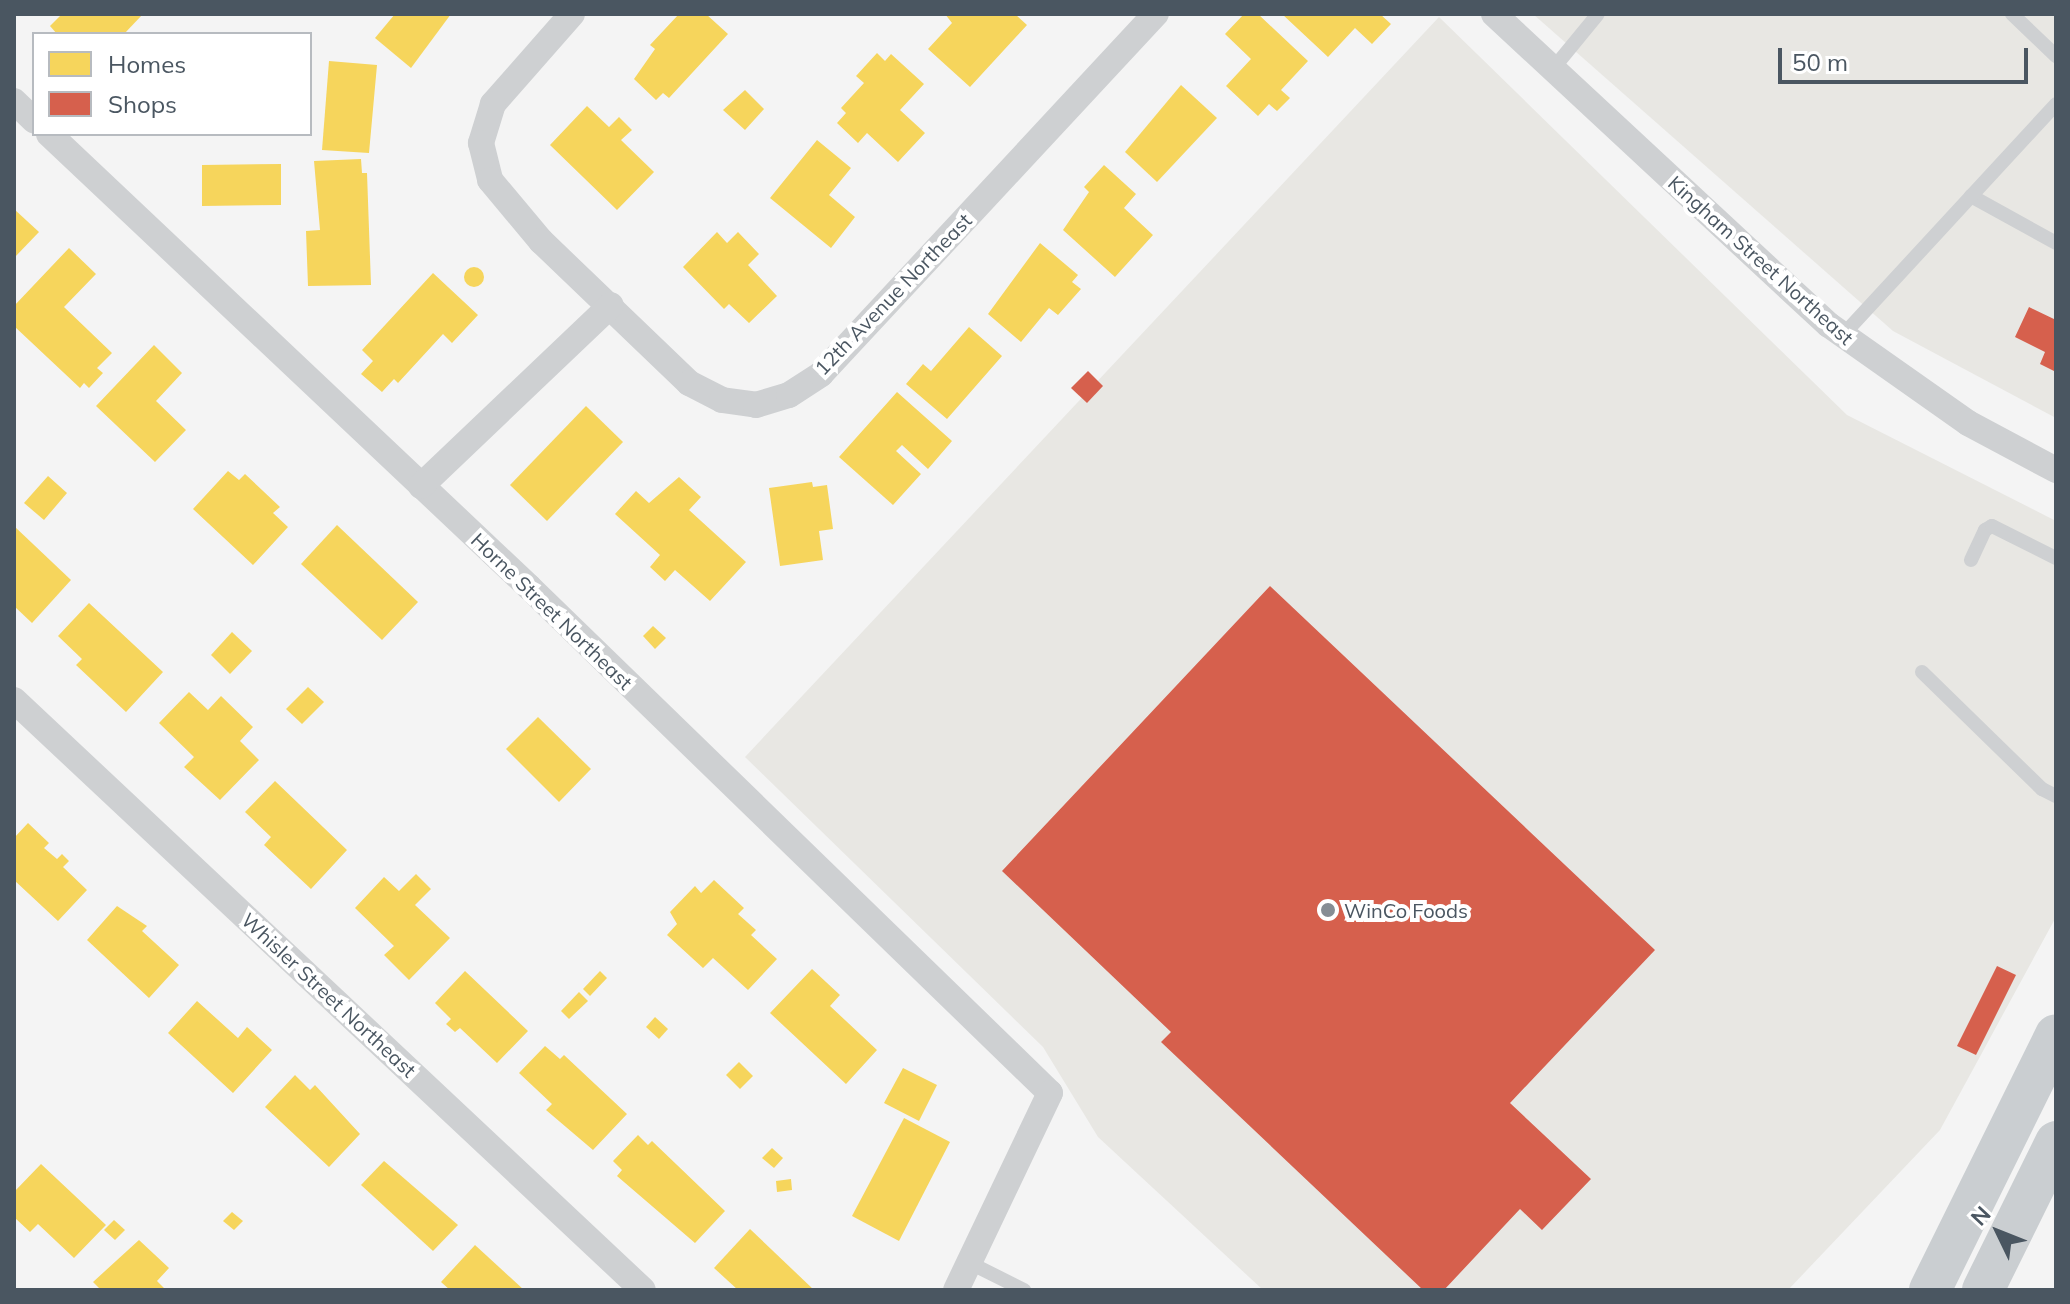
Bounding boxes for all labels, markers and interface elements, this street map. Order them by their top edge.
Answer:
legend [32,32,312,136]
scale bar [1782,32,2032,82]
text: 50 m [1792,47,1848,77]
text: Homes [108,49,186,79]
text: Shops [108,89,177,119]
street label: Kingham Street Northeast [1663,171,1859,349]
street label: 12th Avenue Northeast [810,208,976,380]
street label: Horne Street Northeast [466,528,638,694]
place label: WinCo Foods [1344,898,1468,922]
marker: WinCo Foods [1319,901,1337,919]
street label: Whisler Street Northeast [237,908,421,1082]
north arrow [1958,1192,2038,1272]
text: N [1965,1200,1996,1231]

